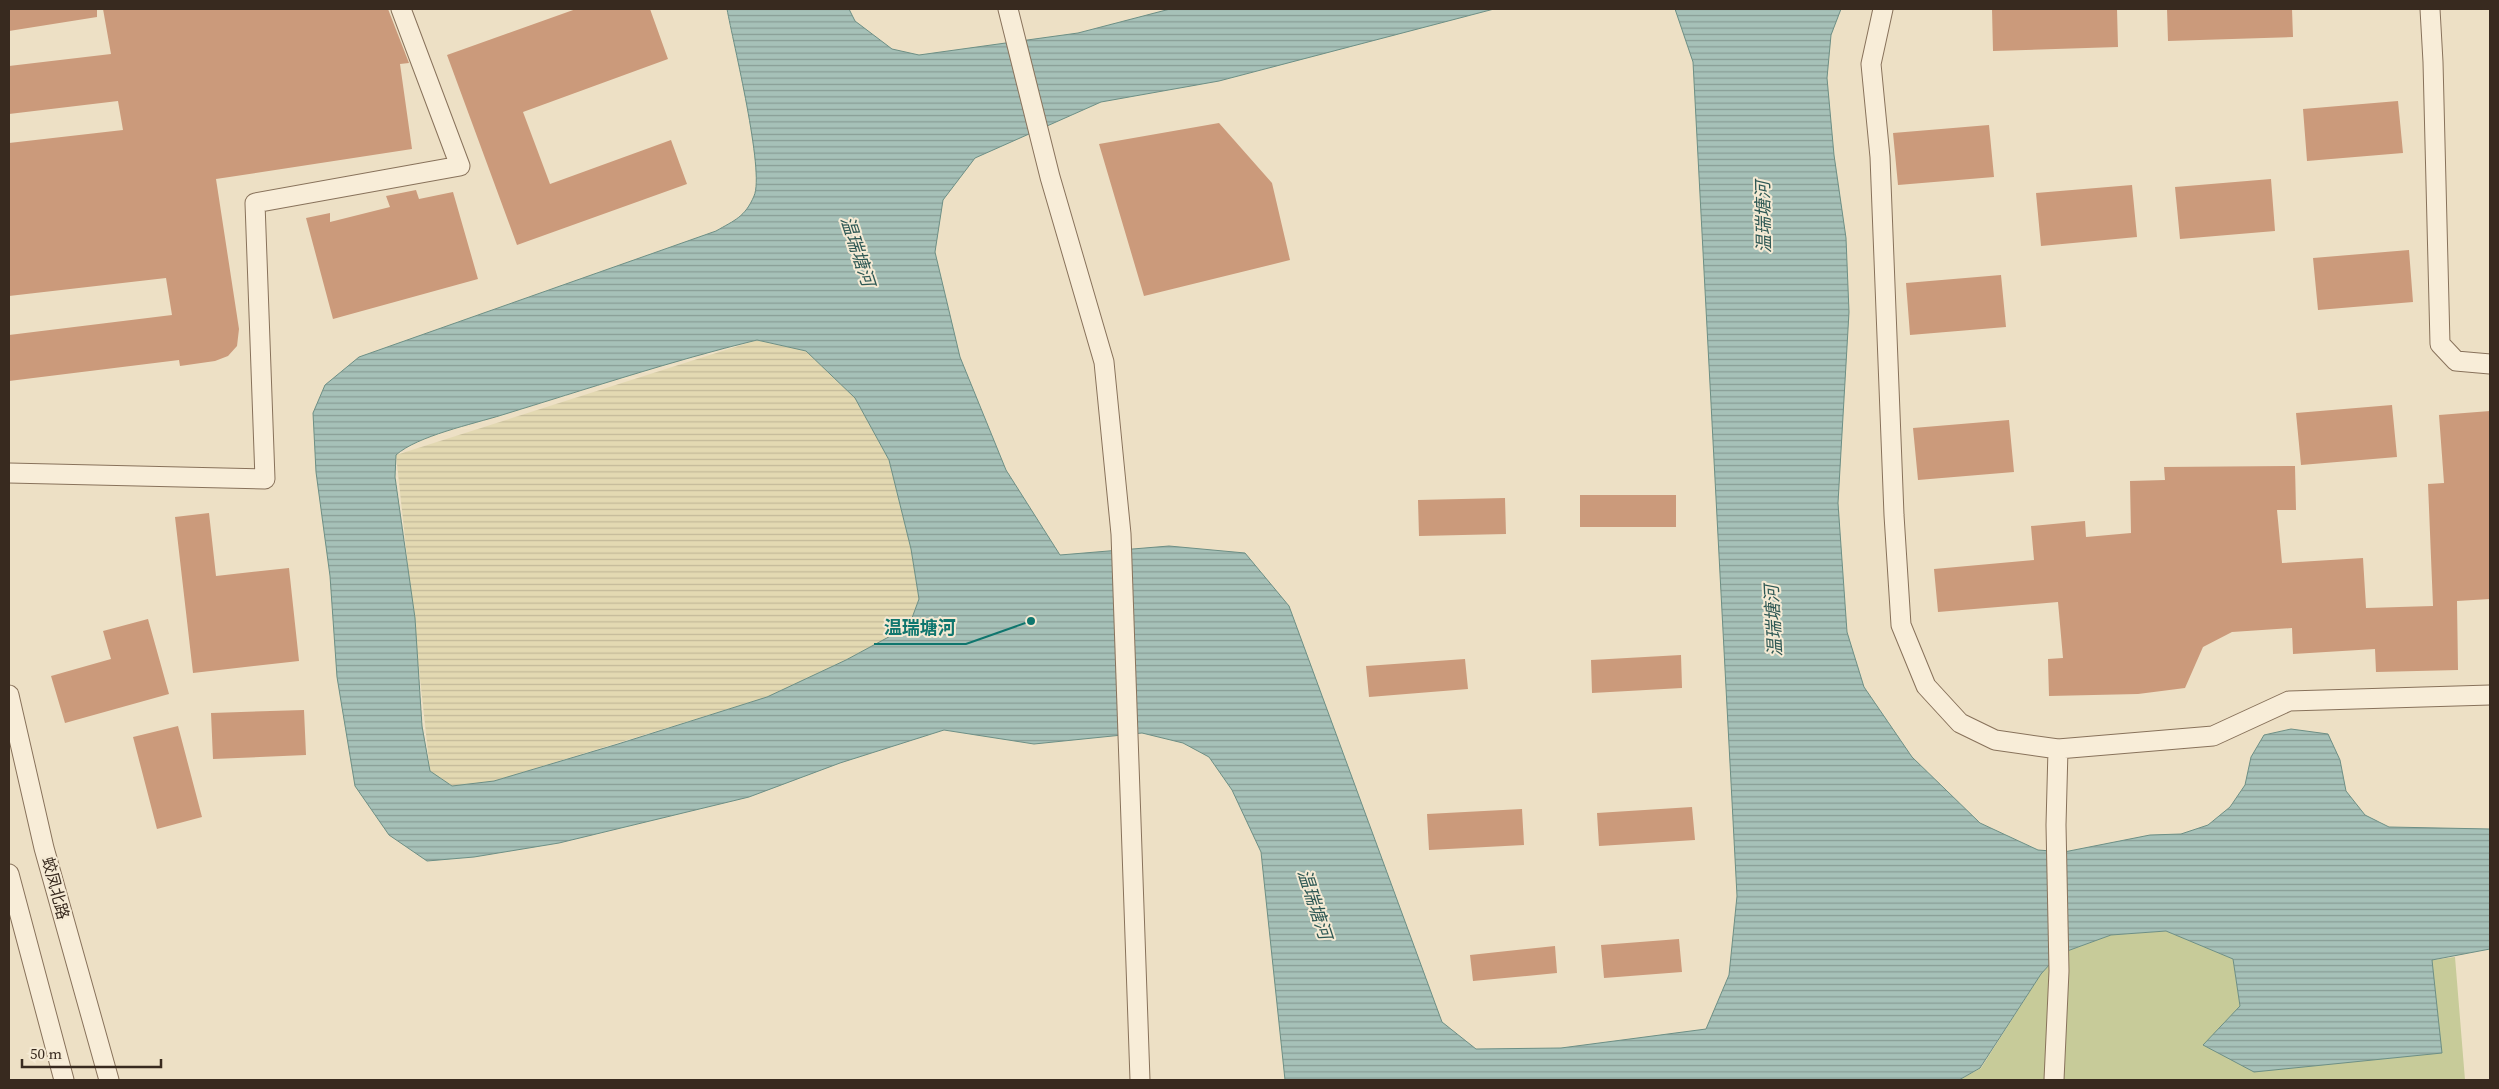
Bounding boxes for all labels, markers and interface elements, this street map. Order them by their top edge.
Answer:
water label: 温瑞塘河 [1750,178,1776,253]
water label: 温瑞塘河 [835,213,882,292]
water label: 温瑞塘河 [1758,581,1787,658]
callout: 温瑞塘河 [874,611,966,644]
text: 温瑞塘河 [884,615,956,640]
street label: 蛟凤北路 [37,854,75,922]
water label: 温瑞塘河 [1292,866,1339,945]
scale bar [22,1036,161,1068]
text: 50 m [30,1043,62,1064]

